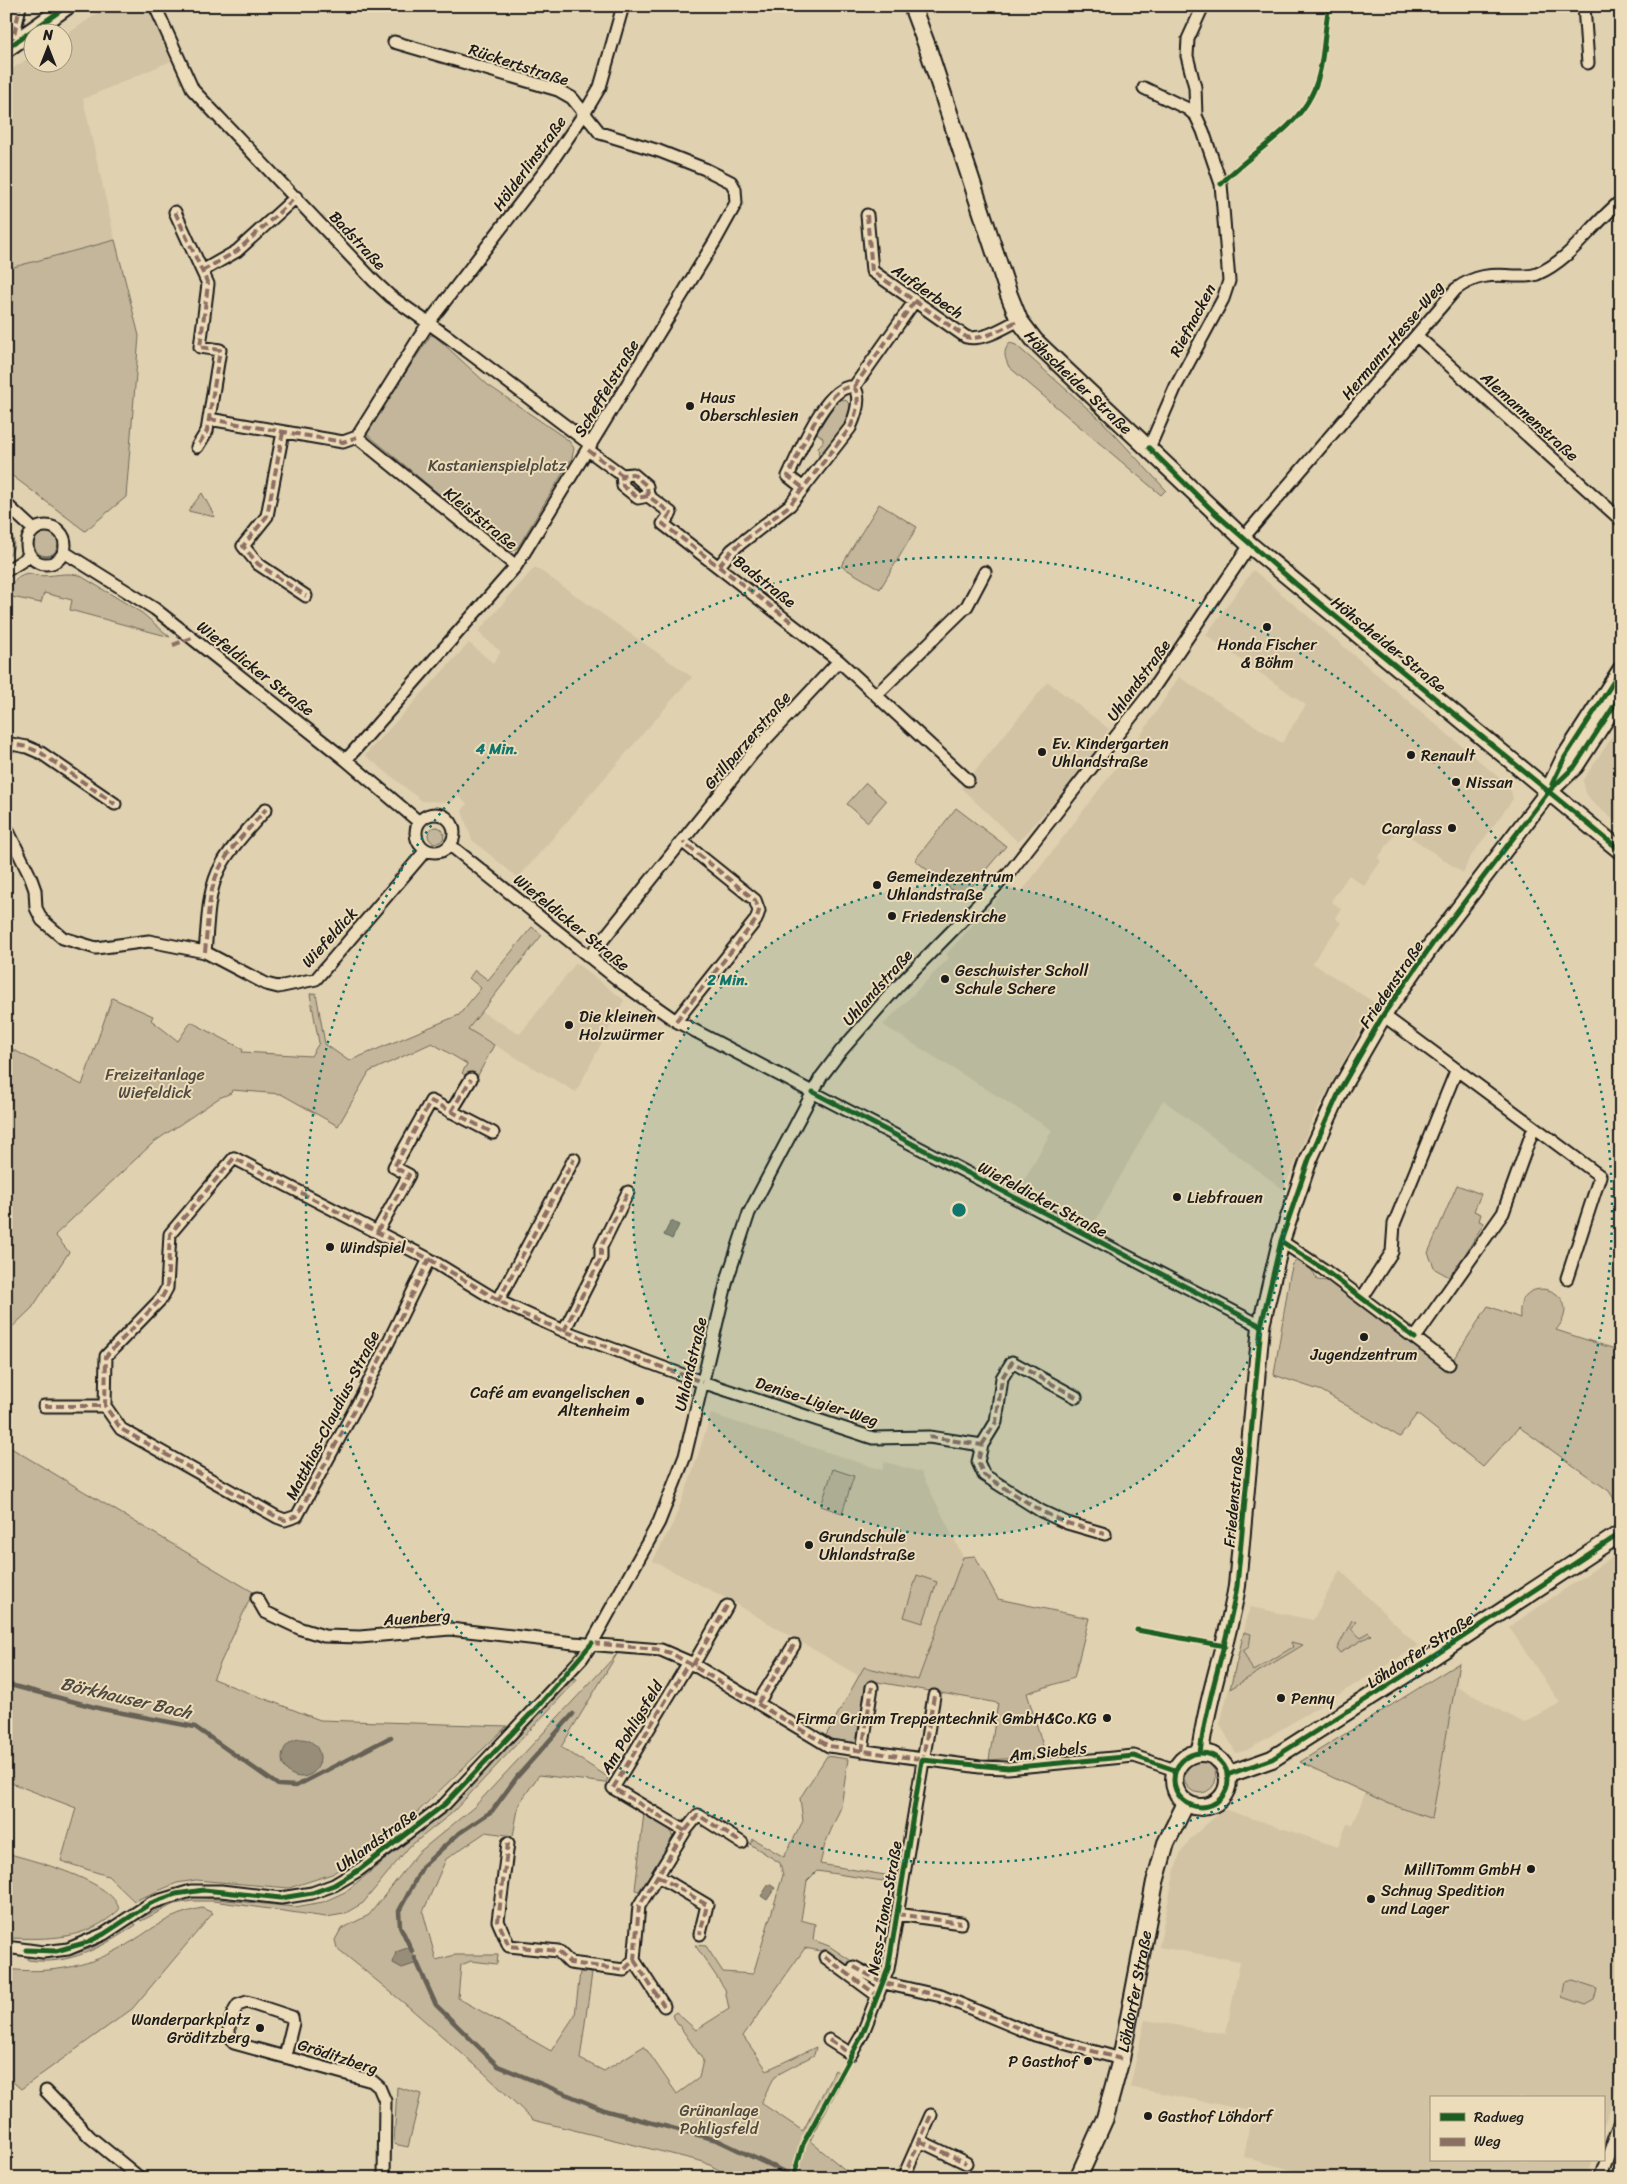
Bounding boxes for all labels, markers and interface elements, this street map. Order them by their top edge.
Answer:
north arrow [22,22,72,72]
text: N [42,23,53,48]
street label: Rückertstraße [465,35,573,94]
street label: Hölderlinstraße [485,109,574,217]
street label: Badstraße [322,203,394,277]
street label: Aufderbech [885,255,970,327]
street label: Hermann-Hesse-Weg [1334,274,1451,407]
street label: Riefnacken [1161,278,1224,362]
street label: Höhscheider Straße [1016,324,1140,442]
street label: Scheffelstraße [566,334,647,443]
street label: Alemannenstraße [1473,363,1586,469]
place label: Haus Oberschlesien [700,383,799,430]
marker: Haus Oberschlesien [684,400,696,412]
park label: Kastanienspielplatz [428,451,567,480]
street label: Kleiststraße [437,479,524,558]
street label: Badstraße [727,547,803,616]
street label: Höhscheider Straße [1324,588,1453,700]
street label: Wiefeldicker Straße [190,613,321,724]
marker: Honda Fischer & Böhm [1261,621,1273,633]
place label: Honda Fischer & Böhm [1217,630,1318,677]
street label: Uhlandstraße [1099,633,1178,728]
street label: Grillparzerstraße [696,685,799,796]
place label: Ev. Kindergarten Uhlandstraße [1052,729,1169,776]
text: 4 Min. [475,736,518,762]
place label: Renault [1421,741,1476,770]
marker: Ev. Kindergarten Uhlandstraße [1036,746,1048,758]
marker: Renault [1405,749,1417,761]
place label: Nissan [1466,768,1513,797]
marker: Nissan [1450,776,1462,788]
place label: Carglass [1382,814,1443,843]
marker: Carglass [1446,822,1458,834]
place label: Gemeindezentrum Uhlandstraße [887,862,1014,909]
street label: Wiefeldicker Straße [507,866,637,979]
marker: Gemeindezentrum Uhlandstraße [871,879,883,891]
street label: Wiefeldick [294,900,365,974]
place label: Friedenskirche [902,902,1006,931]
marker: Friedenskirche [886,910,898,922]
street label: Friedenstraße [1351,934,1432,1034]
street label: Uhlandstraße [835,942,920,1033]
place label: Geschwister Scholl Schule Schere [955,956,1089,1003]
text: 2 Min. [706,967,749,993]
marker: Geschwister Scholl Schule Schere [939,973,951,985]
place label: Die kleinen Holzwürmer [579,1002,665,1049]
marker: Die kleinen Holzwürmer [563,1019,575,1031]
park label: Freizeitanlage Wiefeldick [105,1060,205,1107]
street label: Wiefeldicker Straße [973,1153,1113,1246]
place label: Liebfrauen [1187,1183,1263,1212]
marker: Liebfrauen [1171,1191,1183,1203]
centre of rings [950,1201,968,1219]
place label: Windspiel [340,1233,406,1262]
marker: Windspiel [324,1241,336,1253]
street label: Uhlandstraße [666,1314,715,1414]
street label: Matthias-Claudius-Straße [277,1325,388,1505]
marker: Jugendzentrum [1358,1331,1370,1343]
place label: Jugendzentrum [1309,1340,1418,1369]
street label: Denise-Ligier-Weg [752,1368,882,1435]
place label: Café am evangelischen Altenheim [470,1378,630,1425]
marker: Café am evangelischen Altenheim [634,1395,646,1407]
street label: Friedenstraße [1215,1445,1252,1549]
place label: Grundschule Uhlandstraße [819,1522,915,1569]
marker: Grundschule Uhlandstraße [803,1539,815,1551]
street label: Auenberg [382,1601,451,1634]
street label: Löhdorfer Straße [1361,1605,1480,1696]
water label: Börkhauser Bach [57,1667,196,1729]
street label: Am Pohligsfeld [591,1673,672,1781]
place label: Penny [1291,1684,1335,1713]
marker: Penny [1275,1692,1287,1704]
place label: Firma Grimm Treppentechnik GmbH&Co.KG [796,1704,1097,1733]
marker: Firma Grimm Treppentechnik GmbH&Co.KG [1101,1712,1113,1724]
street label: Am Siebels [1007,1733,1089,1770]
street label: Uhlandstraße [329,1800,424,1880]
street label: Ness-Ziona-Straße [858,1838,911,1978]
place label: MilliTomm GmbH [1404,1855,1522,1884]
marker: MilliTomm GmbH [1525,1863,1537,1875]
place label: Schnug Spedition und Lager [1381,1876,1505,1923]
marker: Schnug Spedition und Lager [1365,1893,1377,1905]
street label: Löhdorfer Straße [1109,1928,1160,2055]
place label: Wanderparkplatz Gröditzberg [131,2005,250,2052]
marker: Wanderparkplatz Gröditzberg [254,2022,266,2034]
street label: Gröditzberg [294,2030,382,2083]
place label: P Gasthof [1008,2047,1080,2076]
marker: P Gasthof [1082,2055,1094,2067]
park label: Grünanlage Pohligsfeld [680,2096,760,2143]
legend [1430,2096,1604,2162]
place label: Gasthof Löhdorf [1158,2102,1274,2131]
text: Radweg [1474,2104,1524,2130]
marker: Gasthof Löhdorf [1142,2110,1154,2122]
text: Weg [1474,2128,1501,2154]

